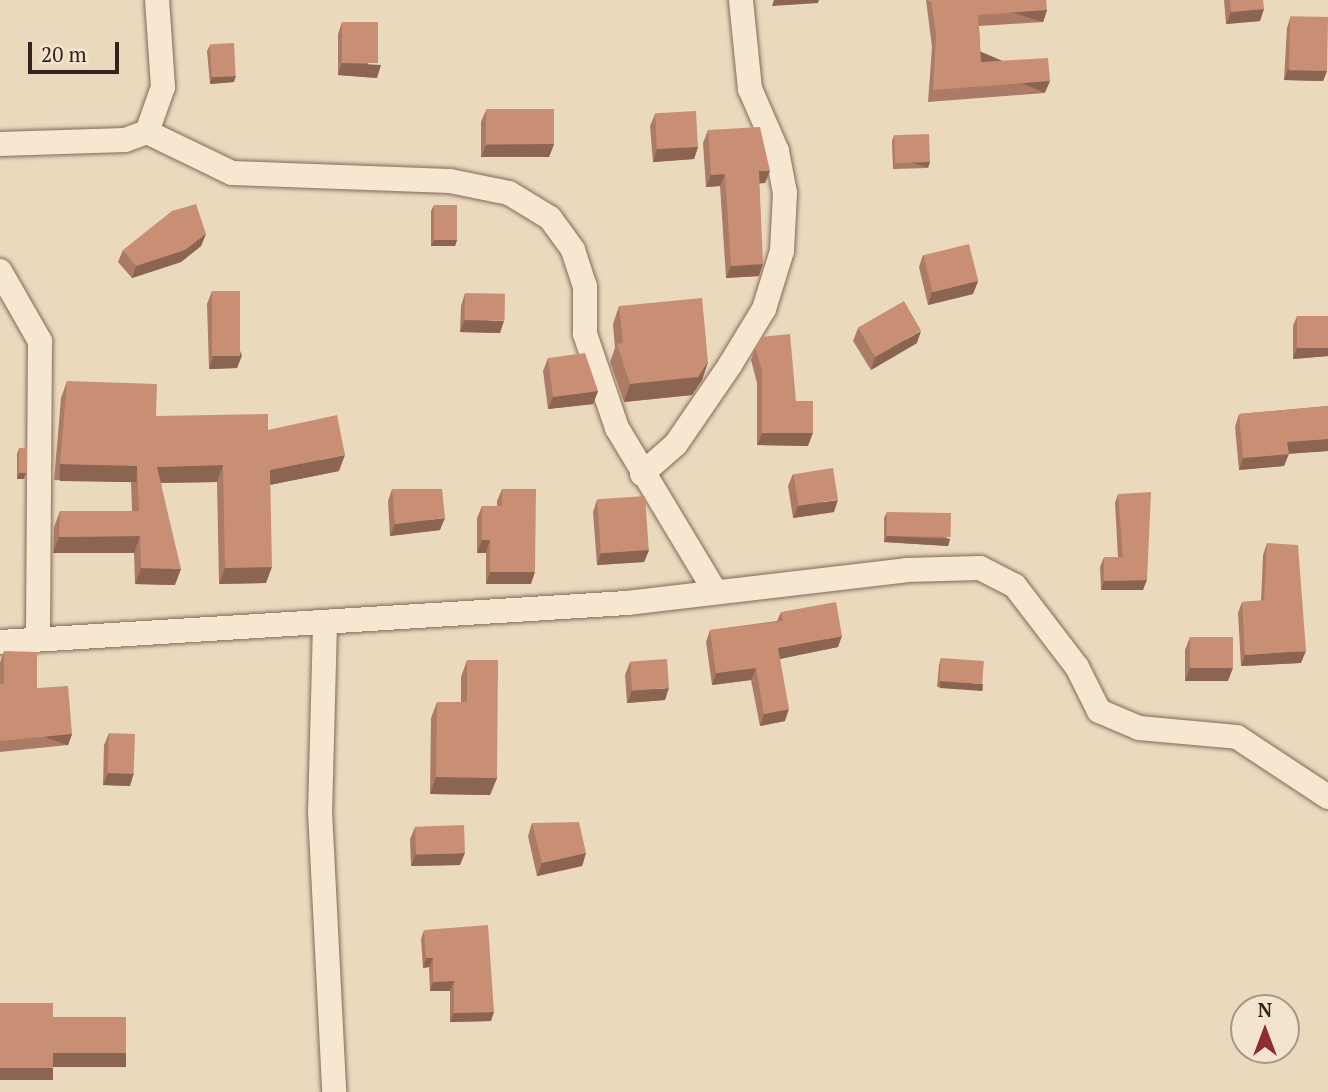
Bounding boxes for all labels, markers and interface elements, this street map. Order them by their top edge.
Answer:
scale bar [32,28,122,72]
text: 20 m [41,40,87,68]
north arrow [1230,994,1300,1064]
text: N [1258,997,1272,1022]

